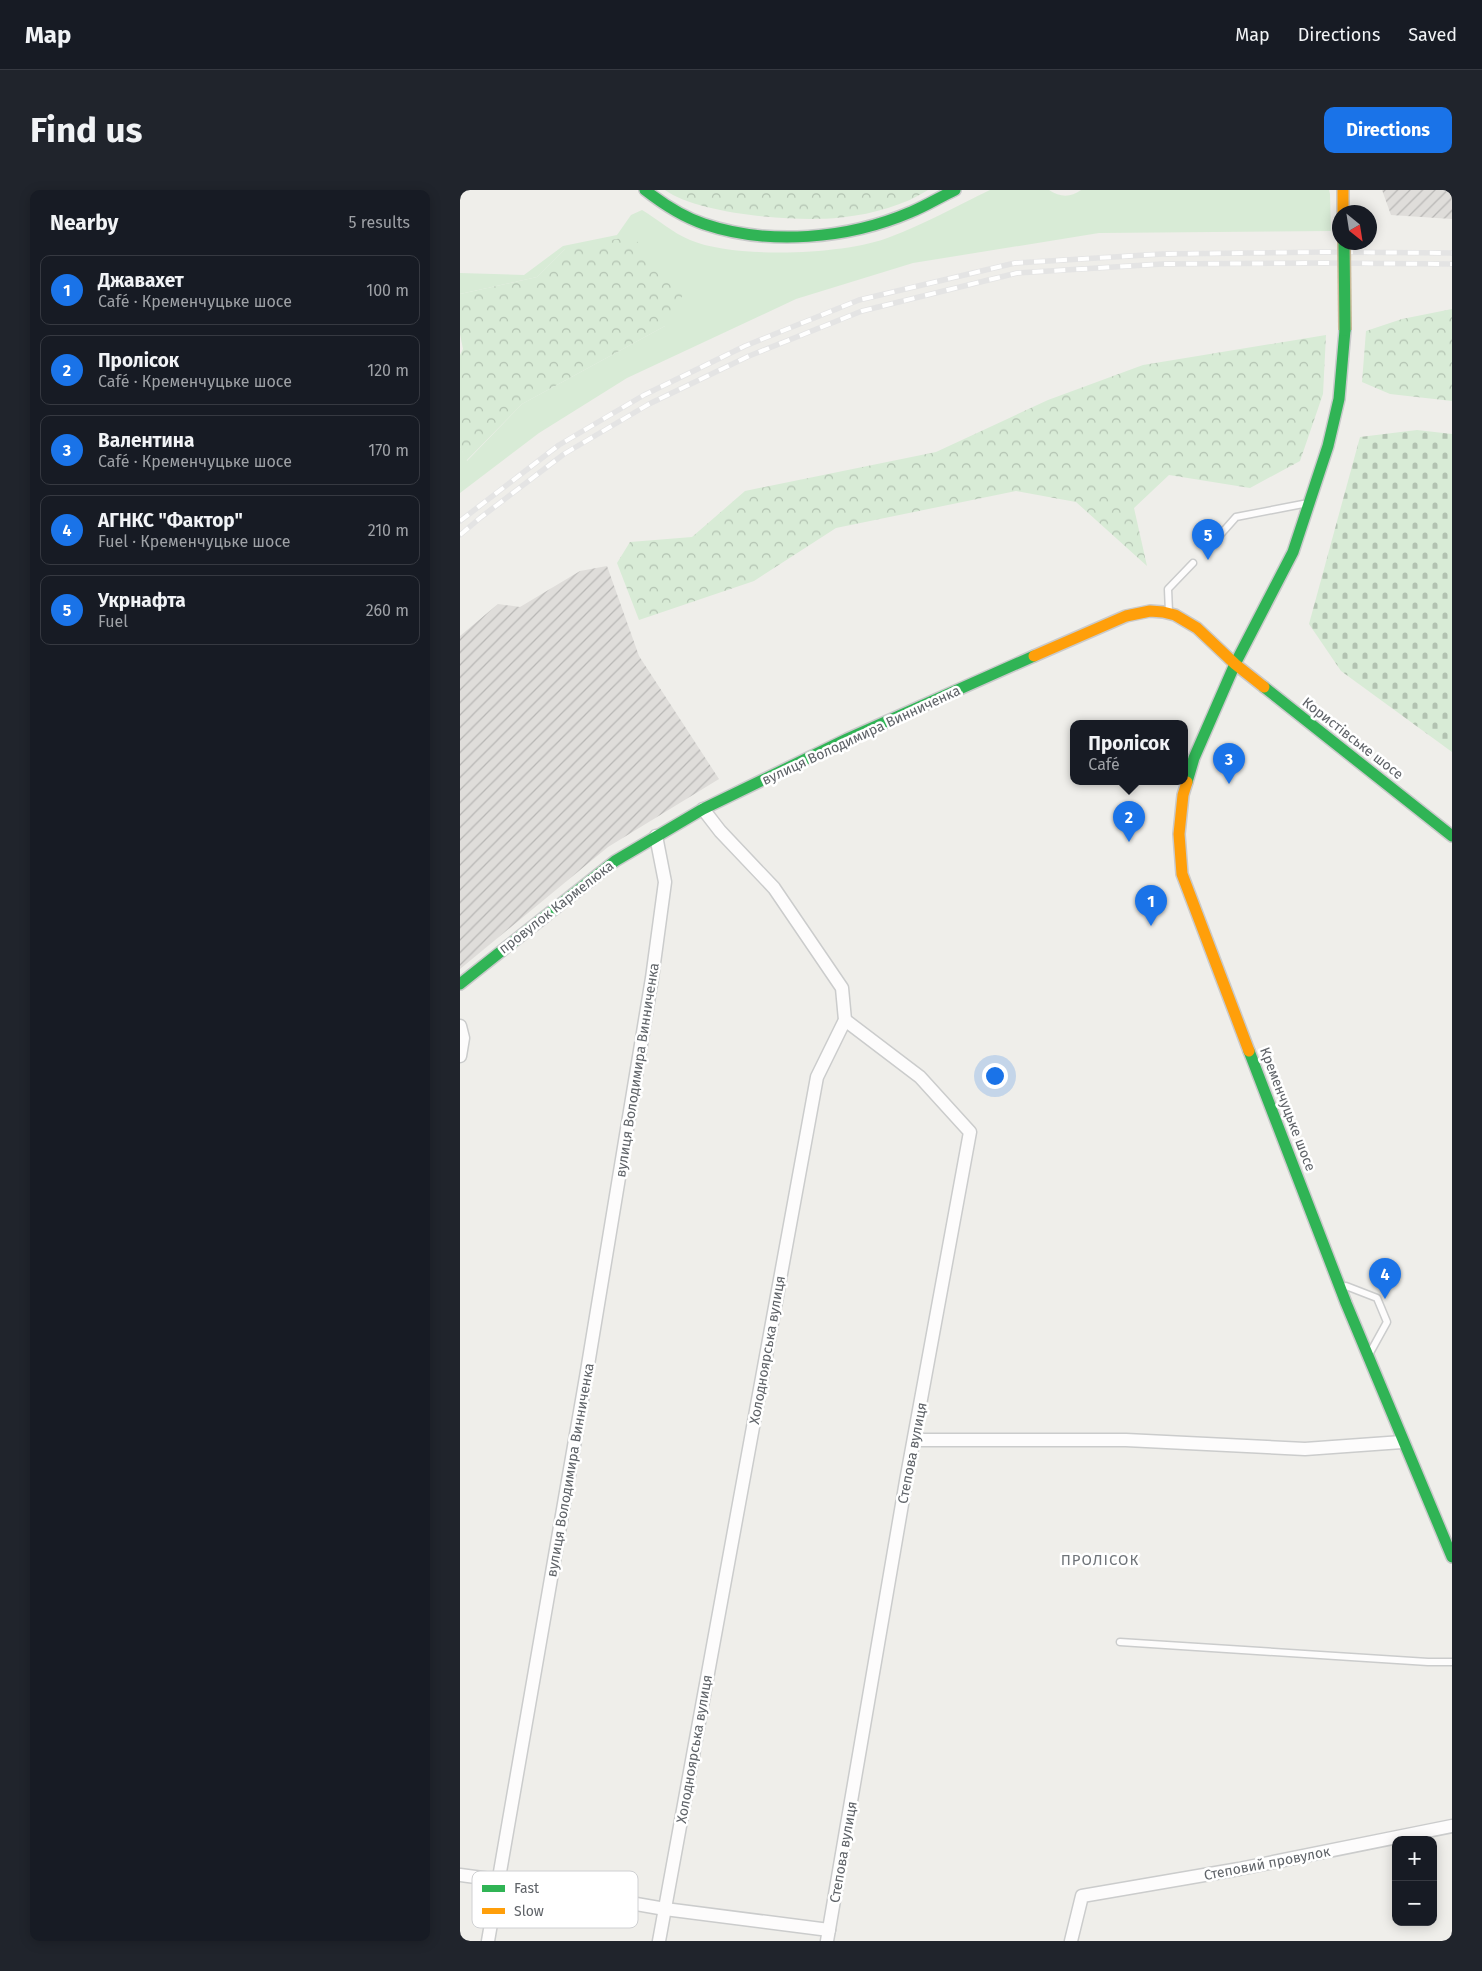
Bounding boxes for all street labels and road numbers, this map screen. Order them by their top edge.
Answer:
street label: вулиця Володимира Винниченка [759,682,963,789]
street label: Користівське шосе [1299,694,1407,783]
street label: провулок Кармелюка [495,857,617,958]
street label: вулиця Володимира Винниченка [612,962,663,1179]
street label: Кременчуцьке шосе [1256,1045,1319,1174]
street label: Холодноярська вулиця [746,1274,789,1426]
street label: вулиця Володимира Винниченка [543,1362,598,1578]
street label: Степова вулиця [894,1401,931,1505]
street label: Холодноярська вулиця [673,1673,716,1825]
street label: Степова вулиця [826,1800,861,1904]
street label: Степовий провулок [1203,1843,1332,1884]

